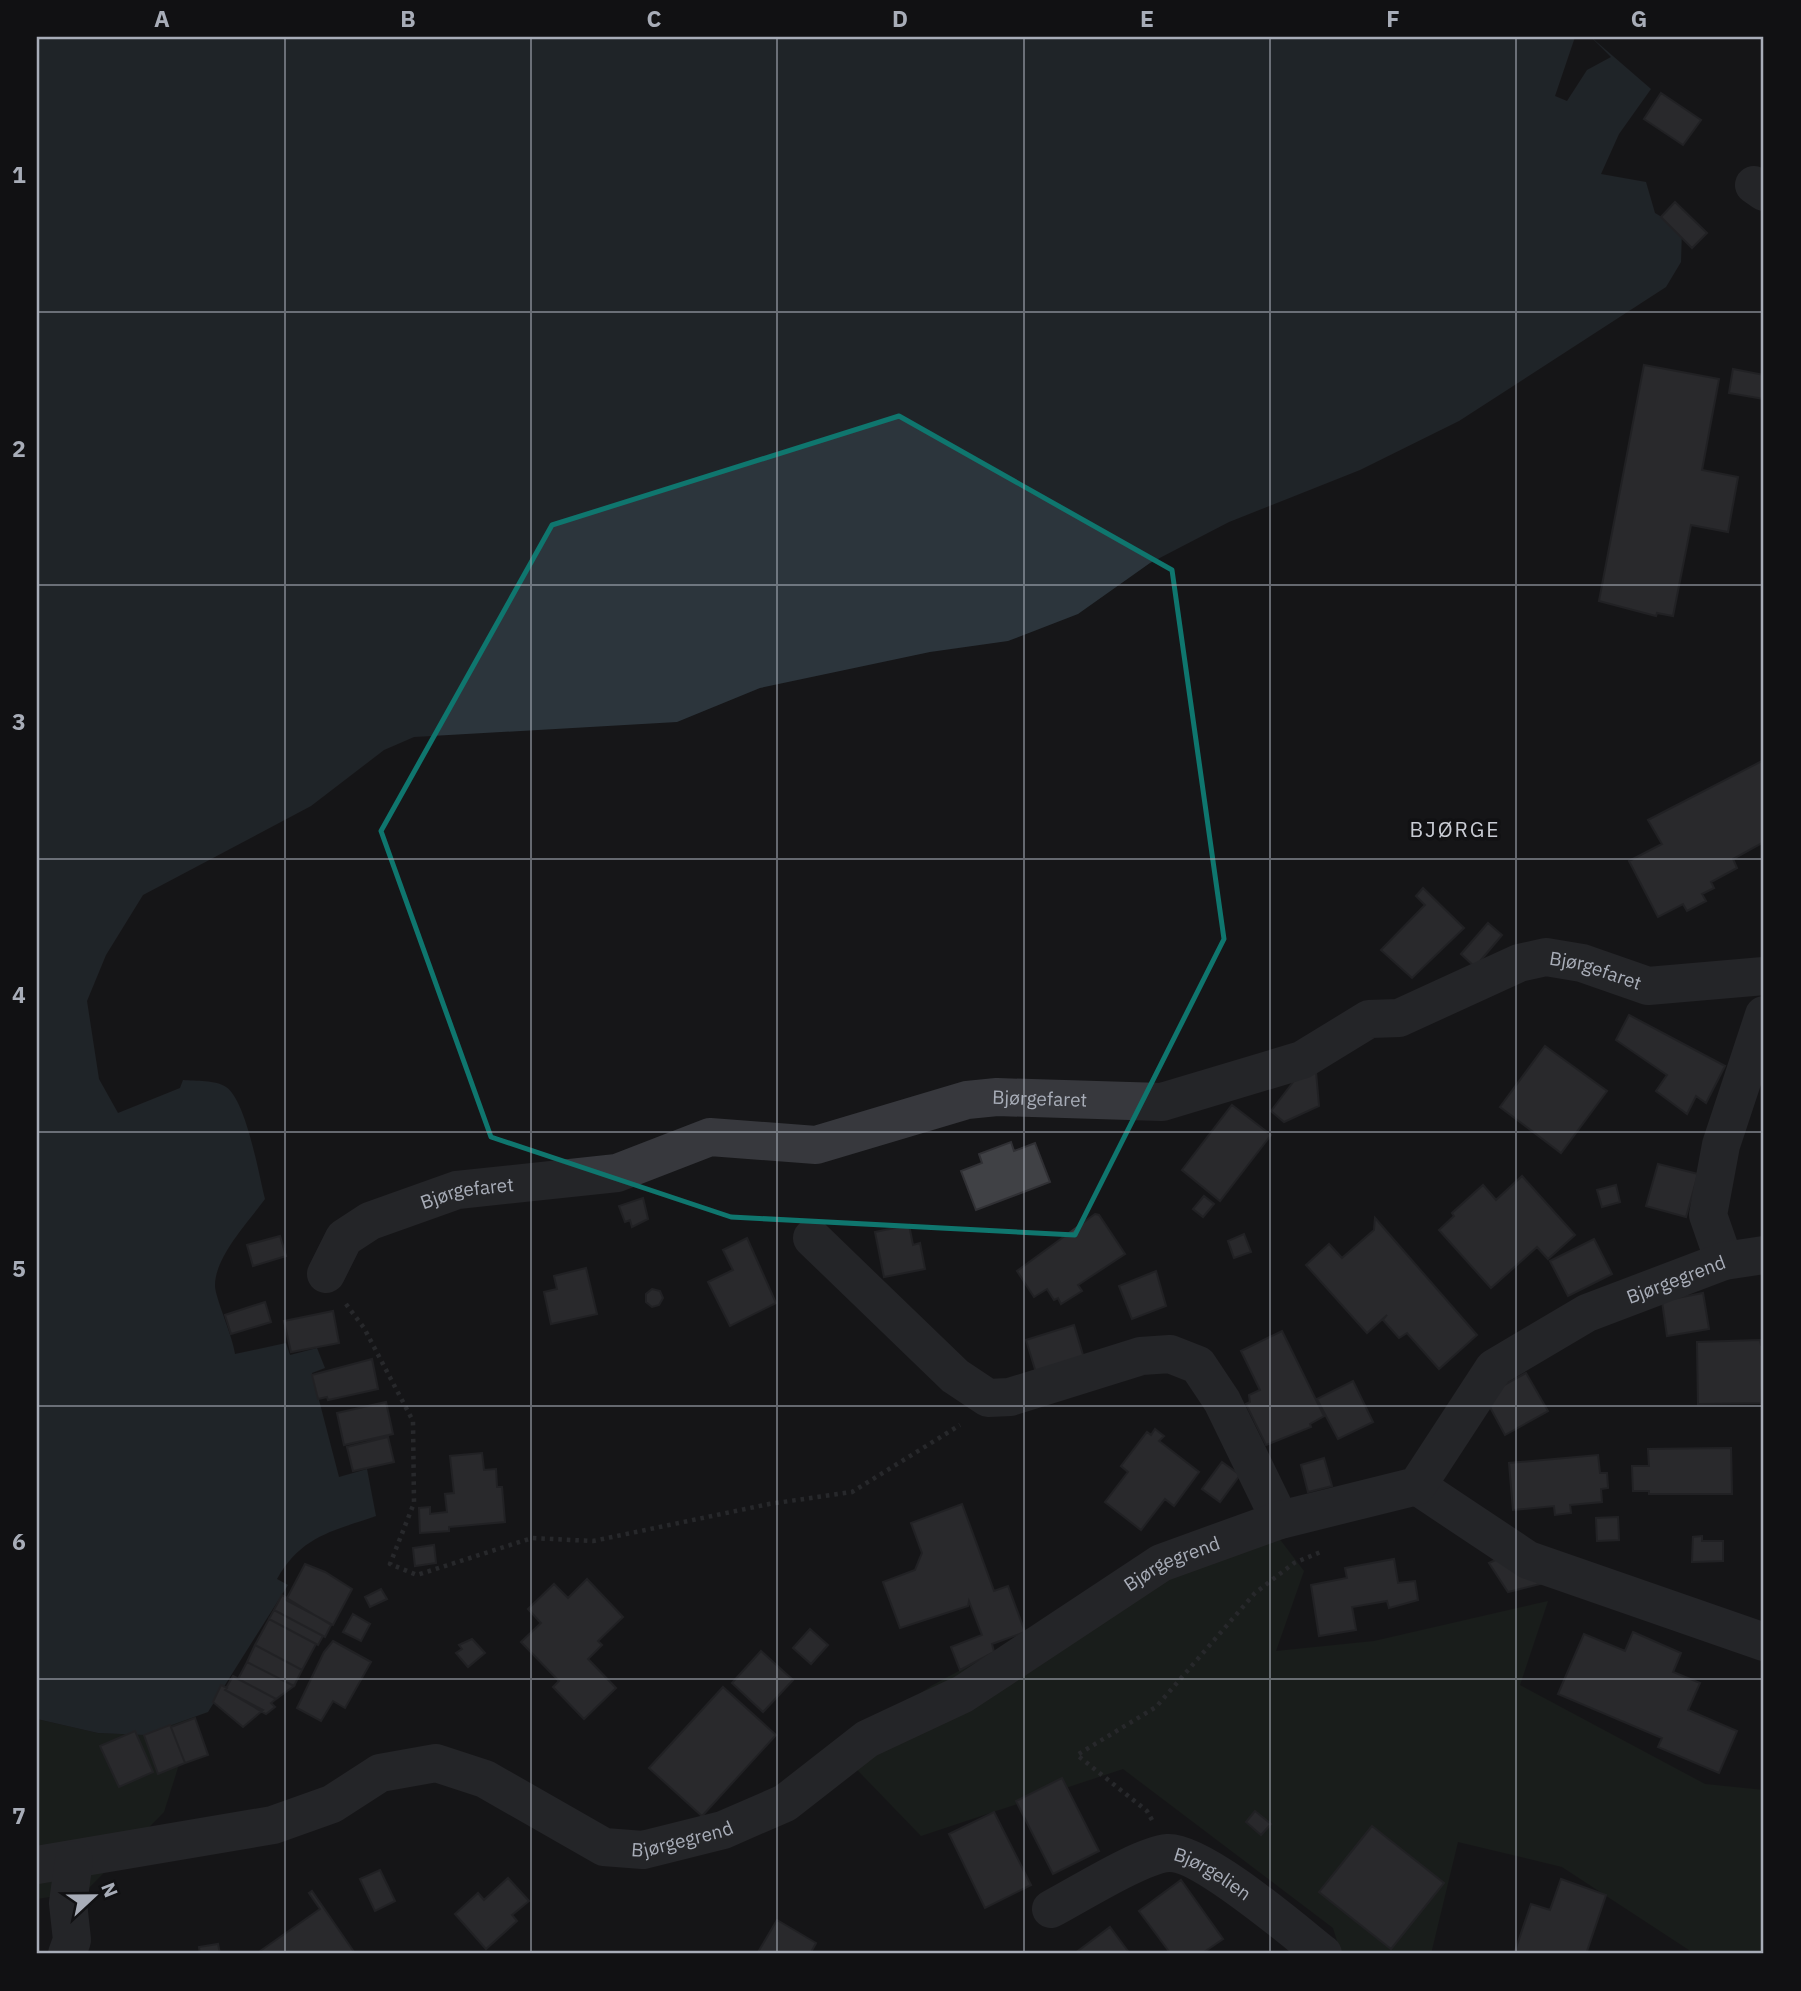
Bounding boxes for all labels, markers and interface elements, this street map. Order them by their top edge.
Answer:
text: A [154,3,170,33]
text: B [400,3,416,33]
text: C [647,3,662,33]
text: D [892,3,908,33]
text: E [1140,3,1154,33]
text: F [1386,3,1400,33]
text: G [1631,3,1647,33]
text: 1 [12,159,26,189]
text: 2 [12,433,26,463]
text: 3 [12,706,26,736]
district label: BJØRGE [1409,815,1501,843]
street label: Bjørgefaret [1548,946,1645,995]
text: 4 [12,979,26,1009]
street label: Bjørgefaret [992,1085,1088,1112]
street label: Bjørgefaret [417,1172,515,1214]
street label: Bjørgegrend [1623,1250,1729,1309]
text: 5 [12,1253,26,1283]
text: 6 [12,1526,26,1556]
street label: Bjørgegrend [1119,1531,1223,1596]
text: 7 [12,1800,26,1830]
street label: Bjørgegrend [630,1815,737,1862]
street label: Bjørgelien [1171,1842,1256,1905]
north arrow [60,1862,130,1932]
text: N [96,1879,123,1901]

